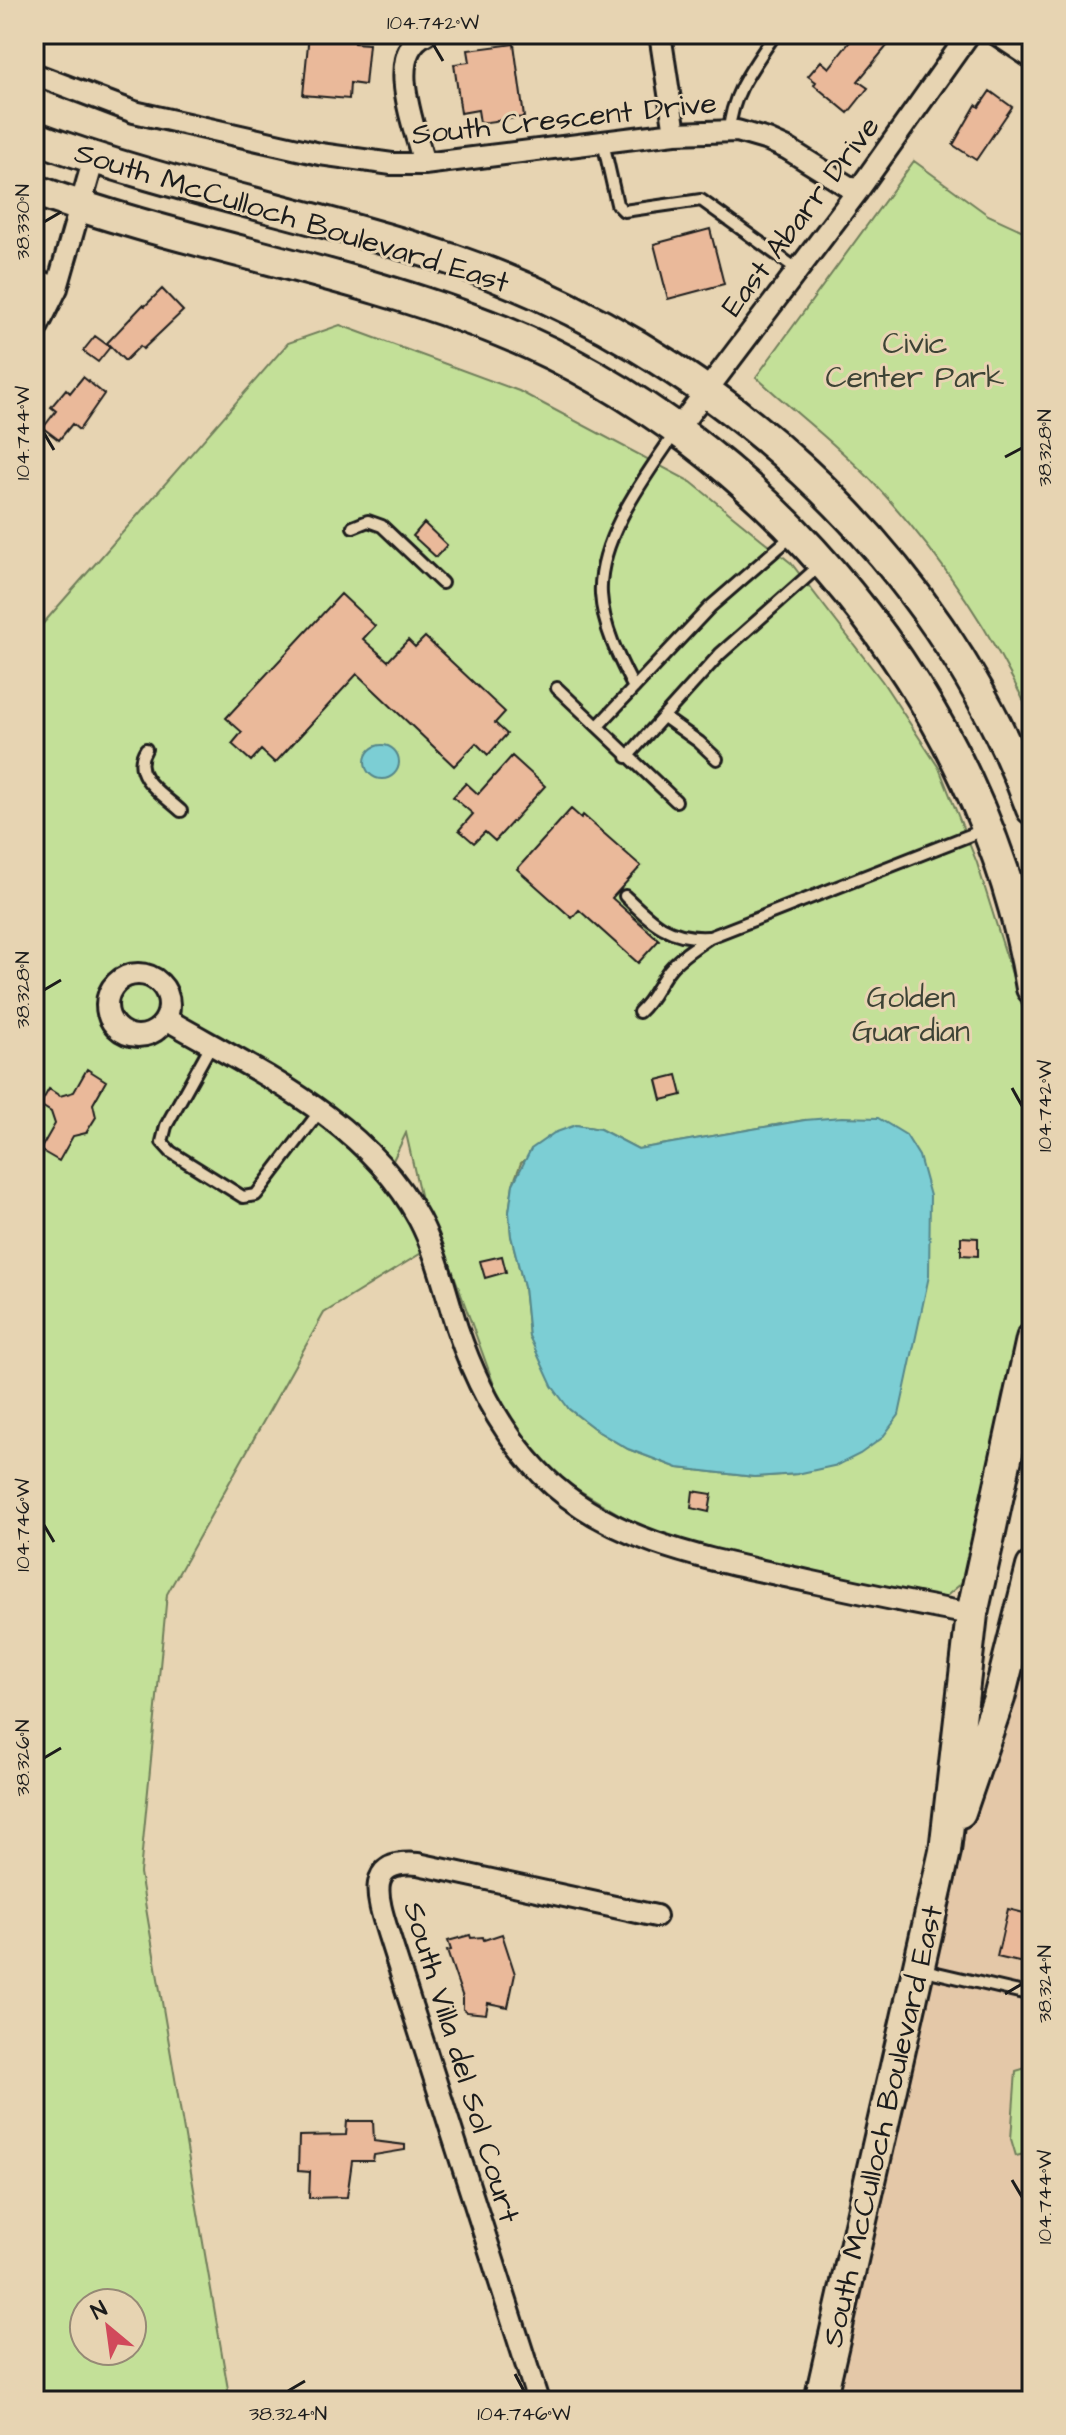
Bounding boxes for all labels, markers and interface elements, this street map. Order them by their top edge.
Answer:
text: 104.742°W [387,9,479,37]
street label: South Crescent Drive [410,82,719,156]
street label: East Abarr Drive [712,108,890,325]
street label: South McCulloch Boulevard East [69,132,514,304]
text: 38.330°N [9,184,37,260]
park label: Civic Center Park [826,323,1004,399]
text: 104.744°W [9,386,37,480]
text: 38.328°N [1031,409,1059,487]
text: 38.328°N [9,951,37,1029]
park label: Golden Guardian [852,977,970,1053]
text: 104.742°W [1031,1060,1059,1152]
text: 104.746°W [9,1478,37,1572]
text: 38.326°N [9,1719,37,1797]
street label: South Villa del Sol Court [392,1897,530,2228]
street label: South McCulloch Boulevard East [812,1901,954,2351]
text: 38.324°N [1031,1945,1059,2023]
text: 104.744°W [1031,2150,1059,2244]
north arrow [68,2287,148,2367]
text: N [85,2294,113,2328]
text: 38.324°N [249,2400,327,2428]
text: 104.746°W [477,2400,571,2428]

